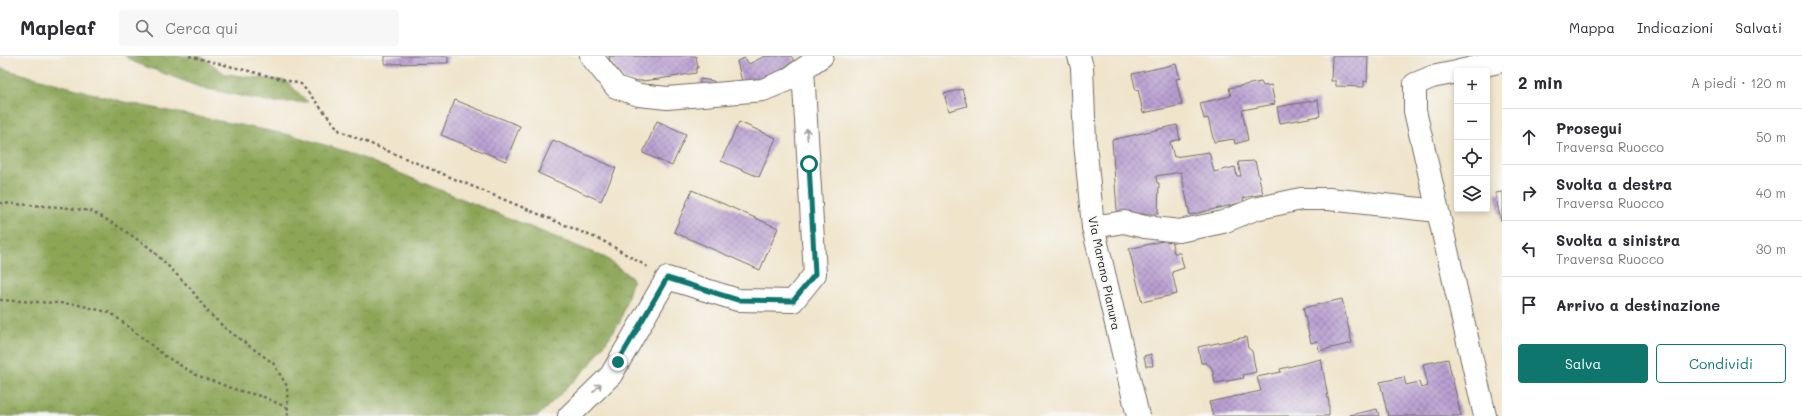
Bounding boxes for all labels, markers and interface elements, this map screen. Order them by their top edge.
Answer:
search box [119,10,399,46]
text: Mapleaf [20,15,95,40]
icon: search [133,17,155,39]
text: Cerca qui [165,18,238,38]
text: Mappa [1569,18,1615,37]
text: Indicazioni [1637,18,1713,37]
text: Salvati [1735,18,1782,37]
map controls [1454,68,1490,212]
button: + [1454,68,1490,104]
text: 2 min [1518,71,1563,93]
text: A piedi · 120 m [1691,74,1786,91]
button: − [1454,104,1490,140]
text: Prosegui [1556,118,1622,138]
icon: ahead [1518,126,1540,148]
one-way arrow [803,128,810,141]
text: 50 m [1756,128,1786,145]
text: Traversa Ruocco [1556,138,1664,155]
button: locate [1454,140,1490,176]
route start [800,155,818,173]
text: Svolta a destra [1556,174,1672,194]
button: layers [1454,176,1490,212]
icon: right [1518,182,1540,204]
text: 40 m [1756,184,1786,201]
text: Traversa Ruocco [1556,194,1664,211]
street label: Via Marano Pianura [1085,215,1125,331]
text: Svolta a sinistra [1556,230,1680,250]
icon: left [1518,238,1540,260]
text: 30 m [1756,240,1786,257]
text: Traversa Ruocco [1556,250,1664,267]
icon: arrive [1518,294,1540,316]
text: Arrivo a destinazione [1556,295,1720,315]
button: Salva [1518,344,1648,383]
button: Condividi [1656,344,1786,383]
route end [609,353,627,371]
one-way arrow [592,384,602,393]

